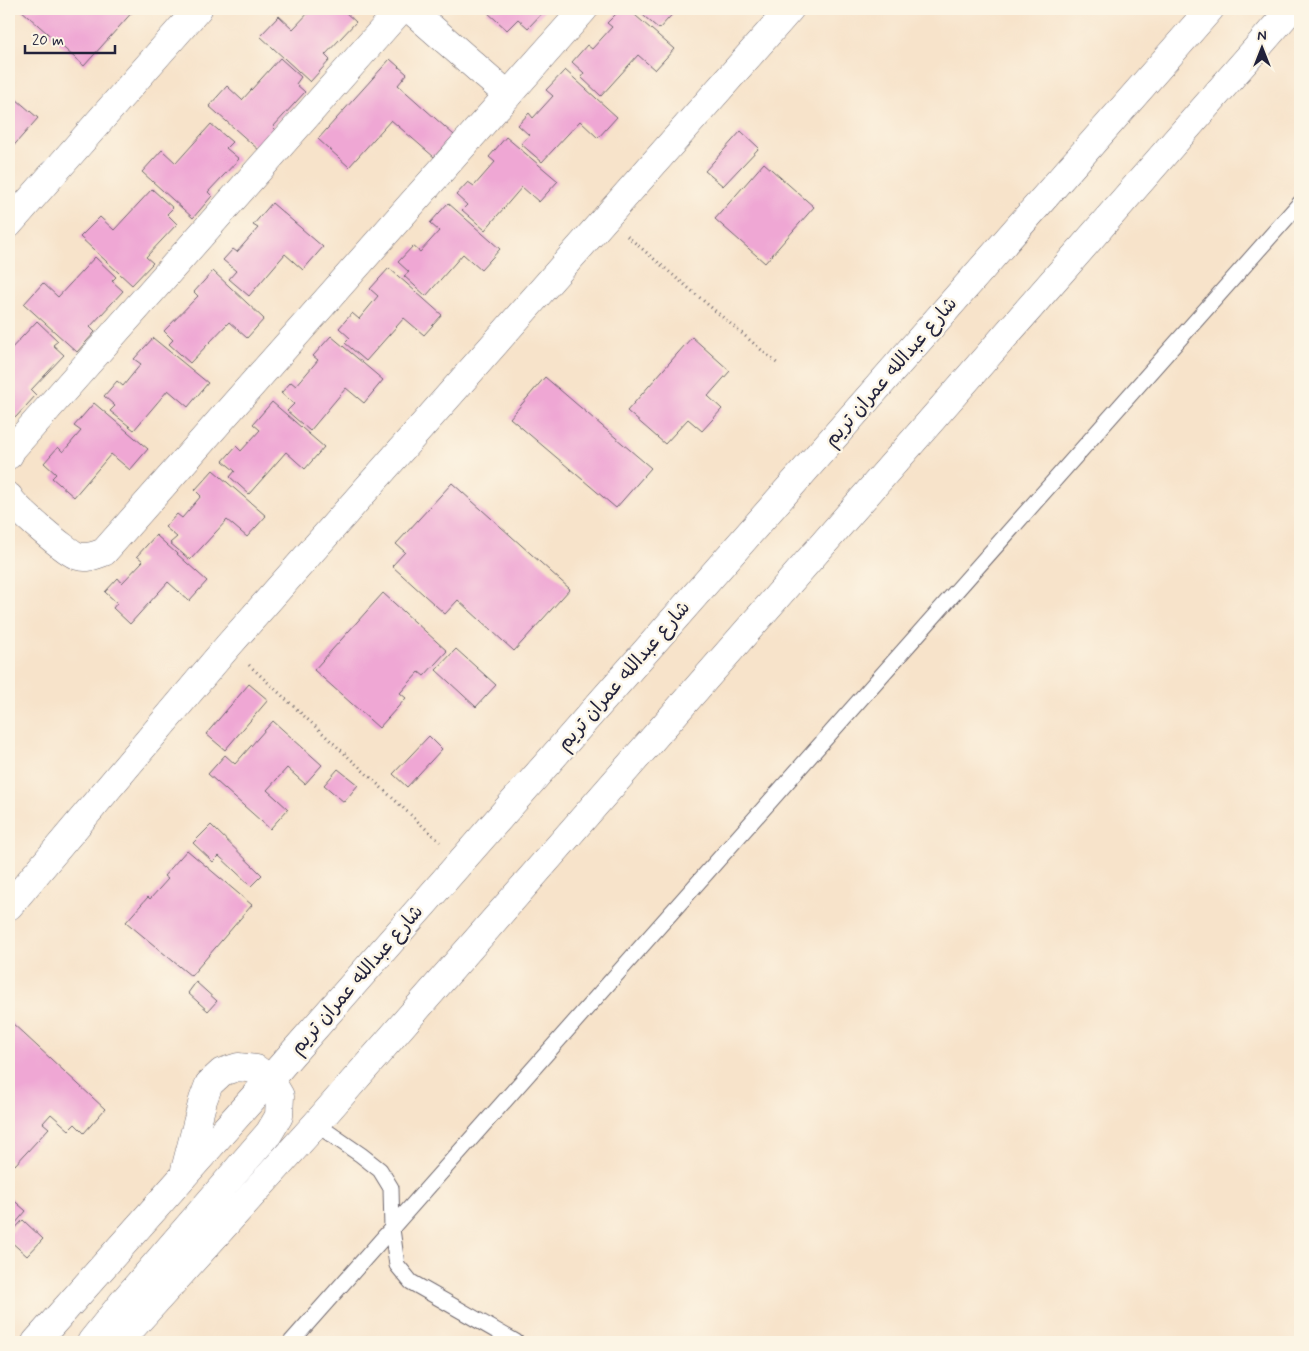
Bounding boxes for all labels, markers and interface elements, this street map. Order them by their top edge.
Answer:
scale bar [25,22,115,54]
north arrow [1236,22,1286,72]
text: N [1257,27,1267,45]
text: 20 m [32,31,64,51]
street label: شارع عبدالله عمران تريم [819,292,964,453]
street label: شارع عبدالله عمران تريم [552,596,697,757]
street label: شارع عبدالله عمران تريم [285,900,430,1061]

